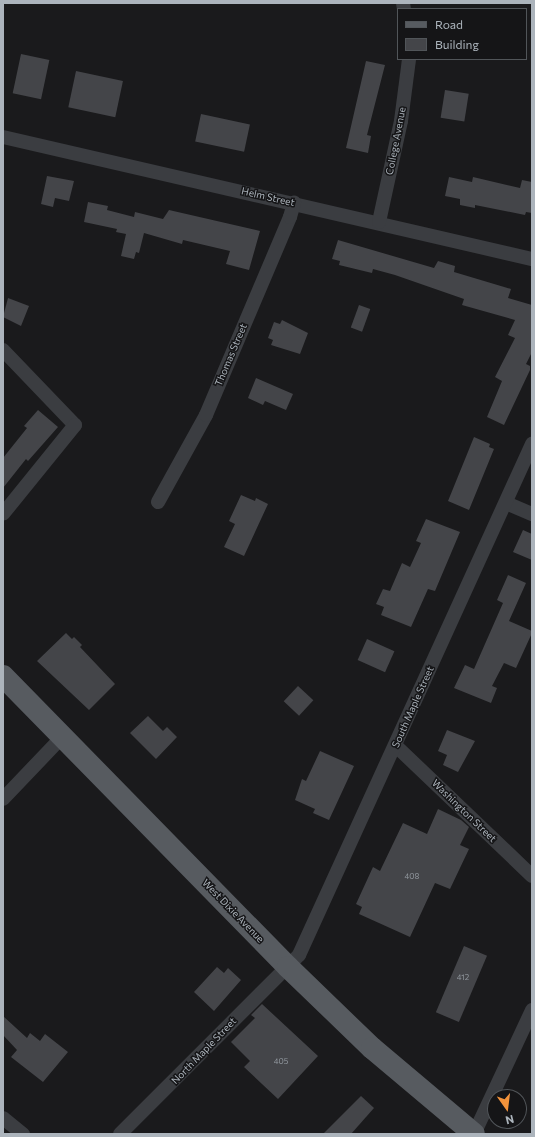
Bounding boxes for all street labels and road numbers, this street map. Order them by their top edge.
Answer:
street label: College Avenue [384,106,408,176]
street label: Helm Street [240,185,296,209]
street label: Thomas Street [212,322,250,388]
street label: South Maple Street [390,664,436,750]
street label: Washington Street [429,777,499,845]
street label: West Dixie Avenue [200,877,266,945]
street label: North Maple Street [169,1015,239,1087]

